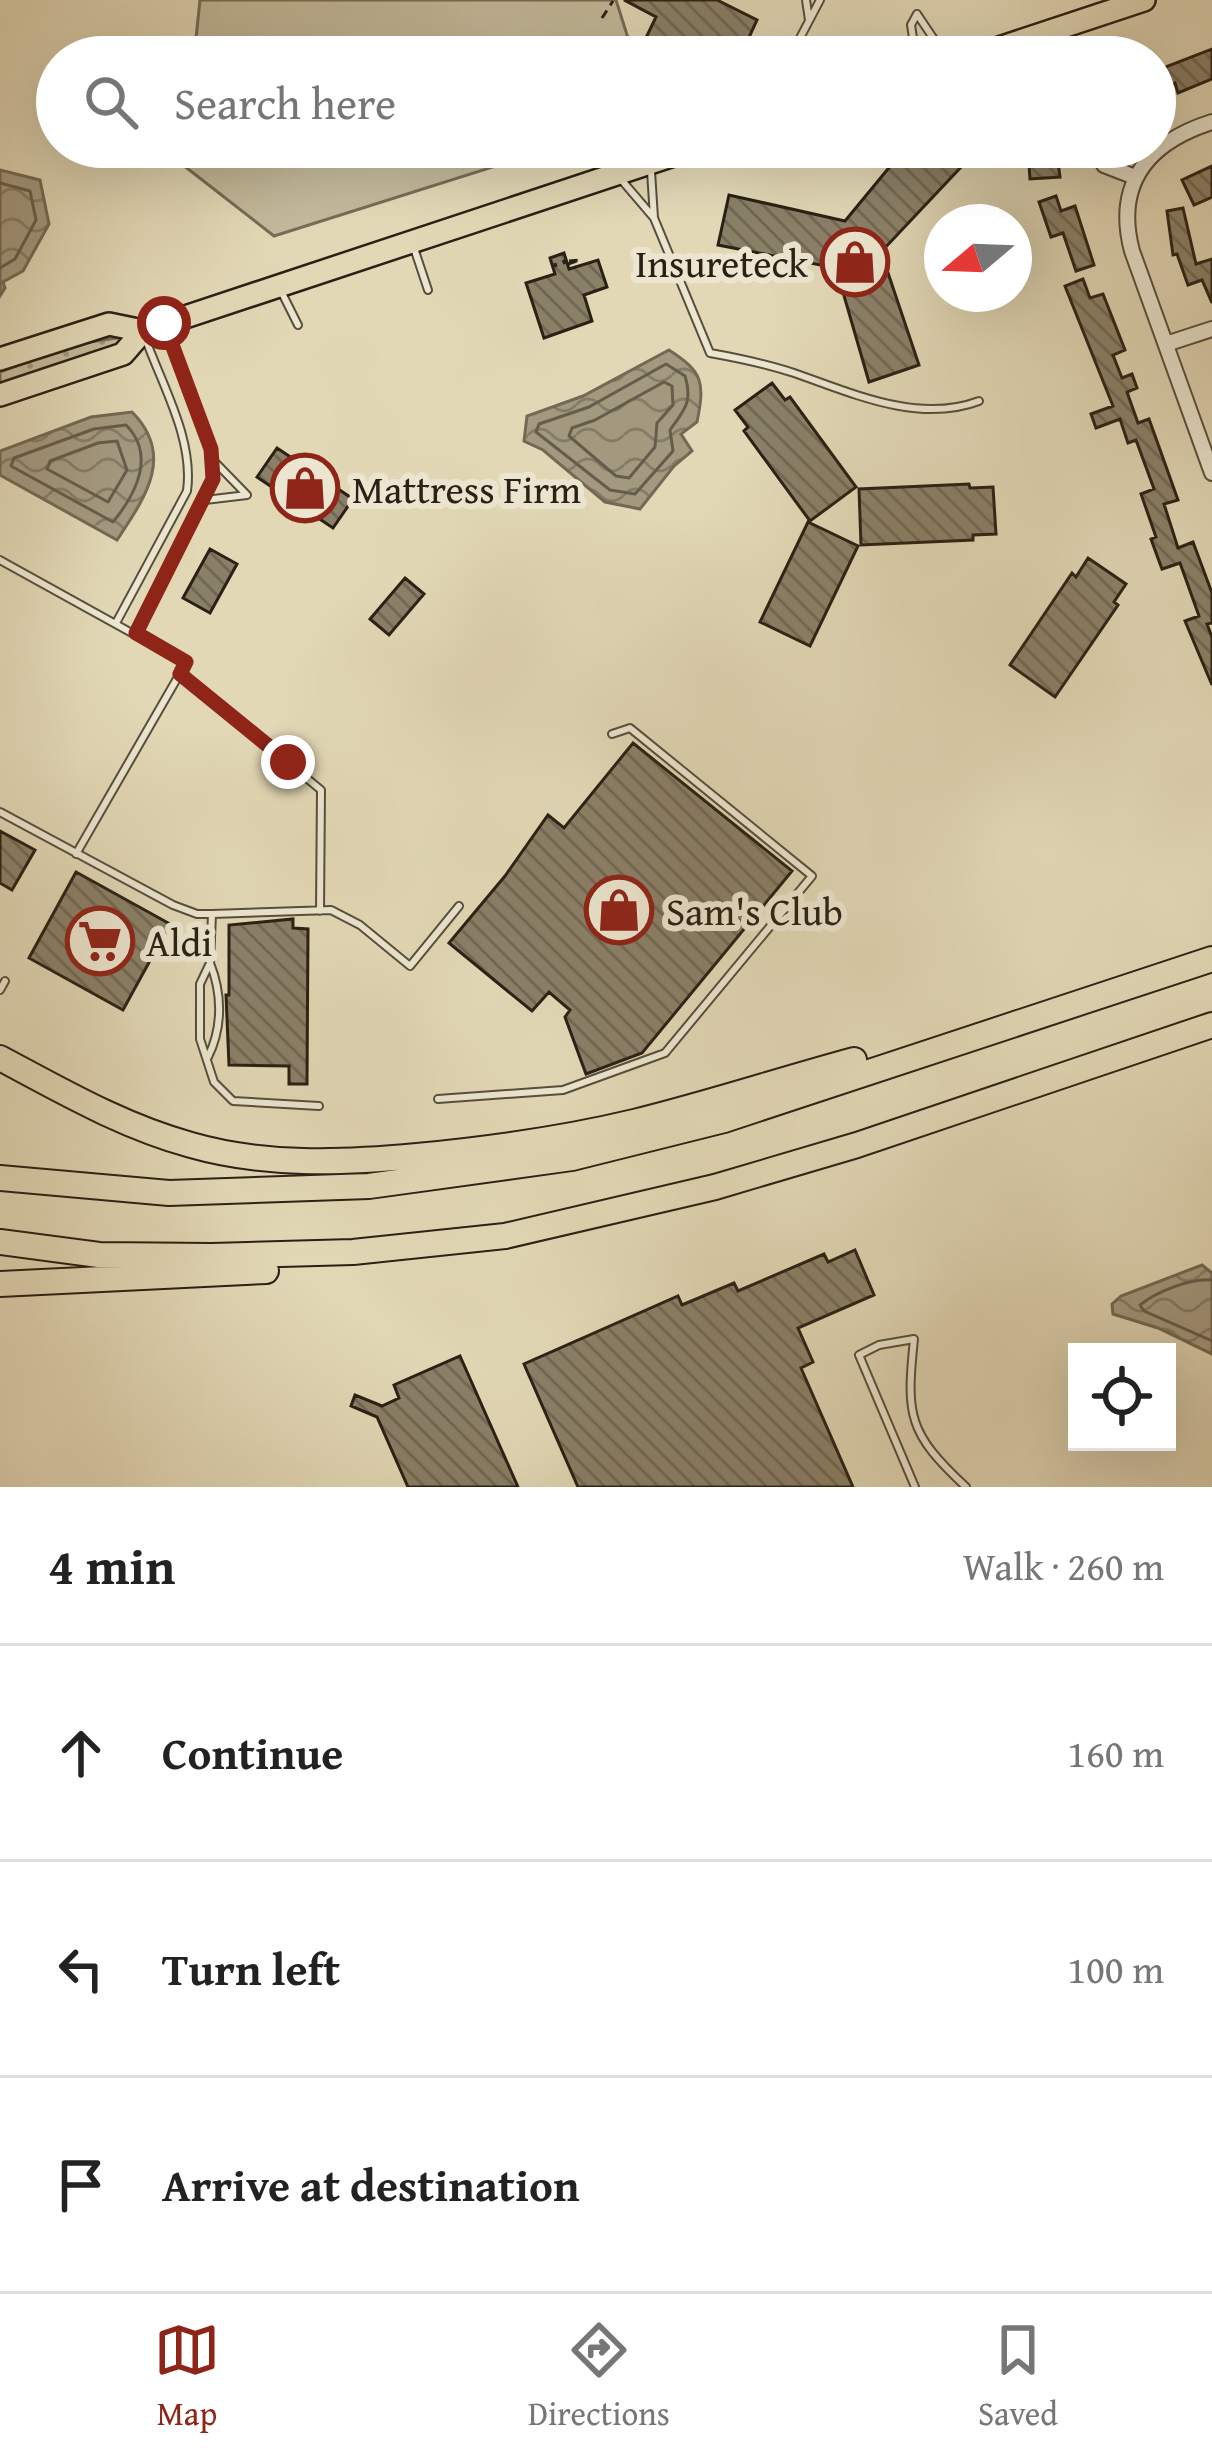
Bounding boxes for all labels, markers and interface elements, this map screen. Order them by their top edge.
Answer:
search box [36,36,1176,168]
icon: search [78,69,144,135]
text: Search here [174,70,396,135]
north arrow [924,204,1032,312]
shop icon: Insureteck [820,227,890,297]
place label: Insureteck [635,234,808,291]
route start [137,296,191,350]
shop icon: Mattress Firm [270,453,340,523]
place label: Mattress Firm [352,460,581,517]
route end [261,735,315,789]
shop icon: Sam's Club [584,875,654,945]
place label: Sam's Club [666,882,843,939]
supermarket icon: Aldi [65,906,135,976]
place label: Aldi [146,913,212,970]
map controls [1068,1343,1176,1451]
button: locate [1068,1343,1176,1451]
text: 4 min [48,1528,175,1603]
text: Walk · 260 m [963,1537,1164,1594]
icon: ahead [48,1720,114,1786]
text: Continue [162,1720,343,1785]
text: 160 m [1067,1724,1164,1781]
icon: left [48,1936,114,2002]
text: Turn left [162,1936,340,2001]
text: 100 m [1067,1940,1164,1997]
icon: arrive [48,2152,114,2218]
text: Arrive at destination [162,2152,580,2217]
tab: Map [154,2317,220,2437]
tab: Directions [528,2317,670,2437]
tab: Saved [978,2317,1058,2437]

